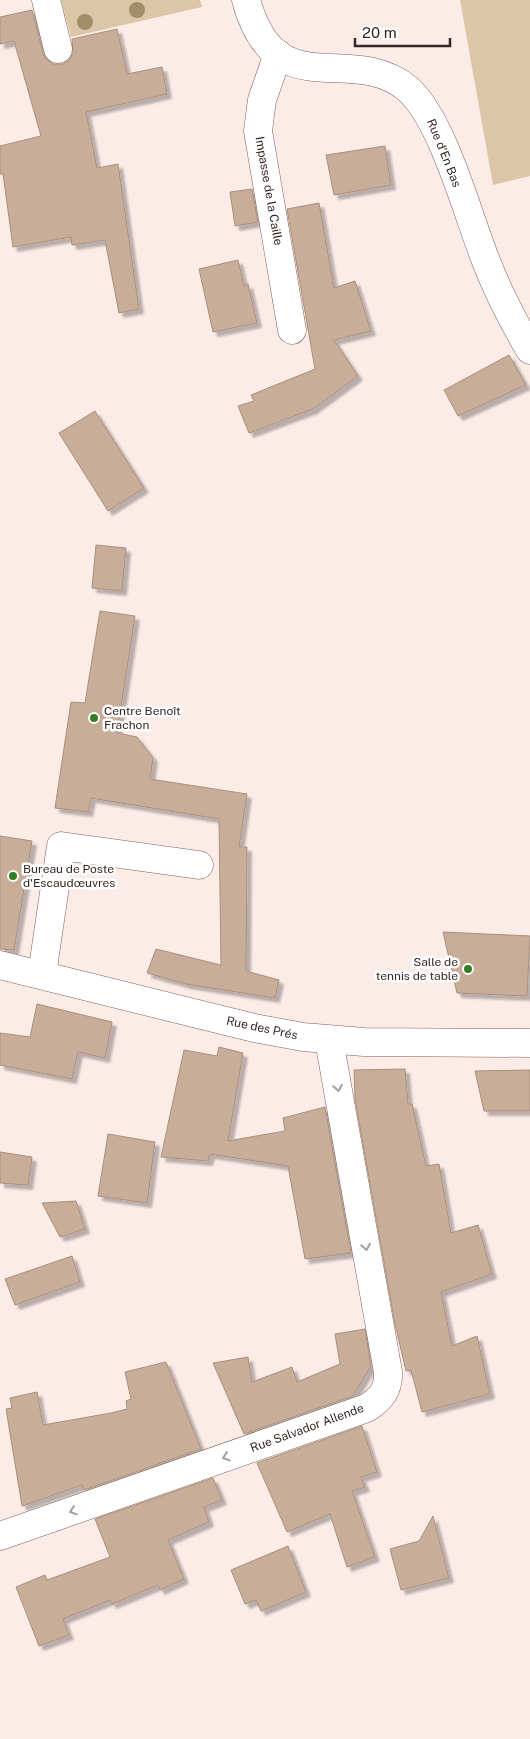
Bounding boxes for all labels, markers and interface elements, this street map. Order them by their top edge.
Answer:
scale bar [355,15,450,47]
text: 20 m [362,24,397,41]
street label: Rue d'En Bas [424,117,464,189]
street label: Impasse de la Caille [253,135,286,247]
place label: Centre Benoît Frachon [104,704,181,732]
marker: Centre Benoît Frachon [88,712,100,724]
place label: Bureau de Poste d'Escaudœuvres [23,862,115,890]
marker: Bureau de Poste d'Escaudœuvres [7,870,19,882]
place label: Salle de tennis de table [376,955,458,983]
marker: Salle de tennis de table [462,963,474,975]
street label: Rue des Prés [225,1014,299,1042]
one-way arrow [332,1083,342,1092]
one-way arrow [361,1243,371,1252]
street label: Rue Salvador Allende [248,1401,366,1455]
one-way arrow [223,1451,231,1461]
one-way arrow [69,1505,78,1515]

